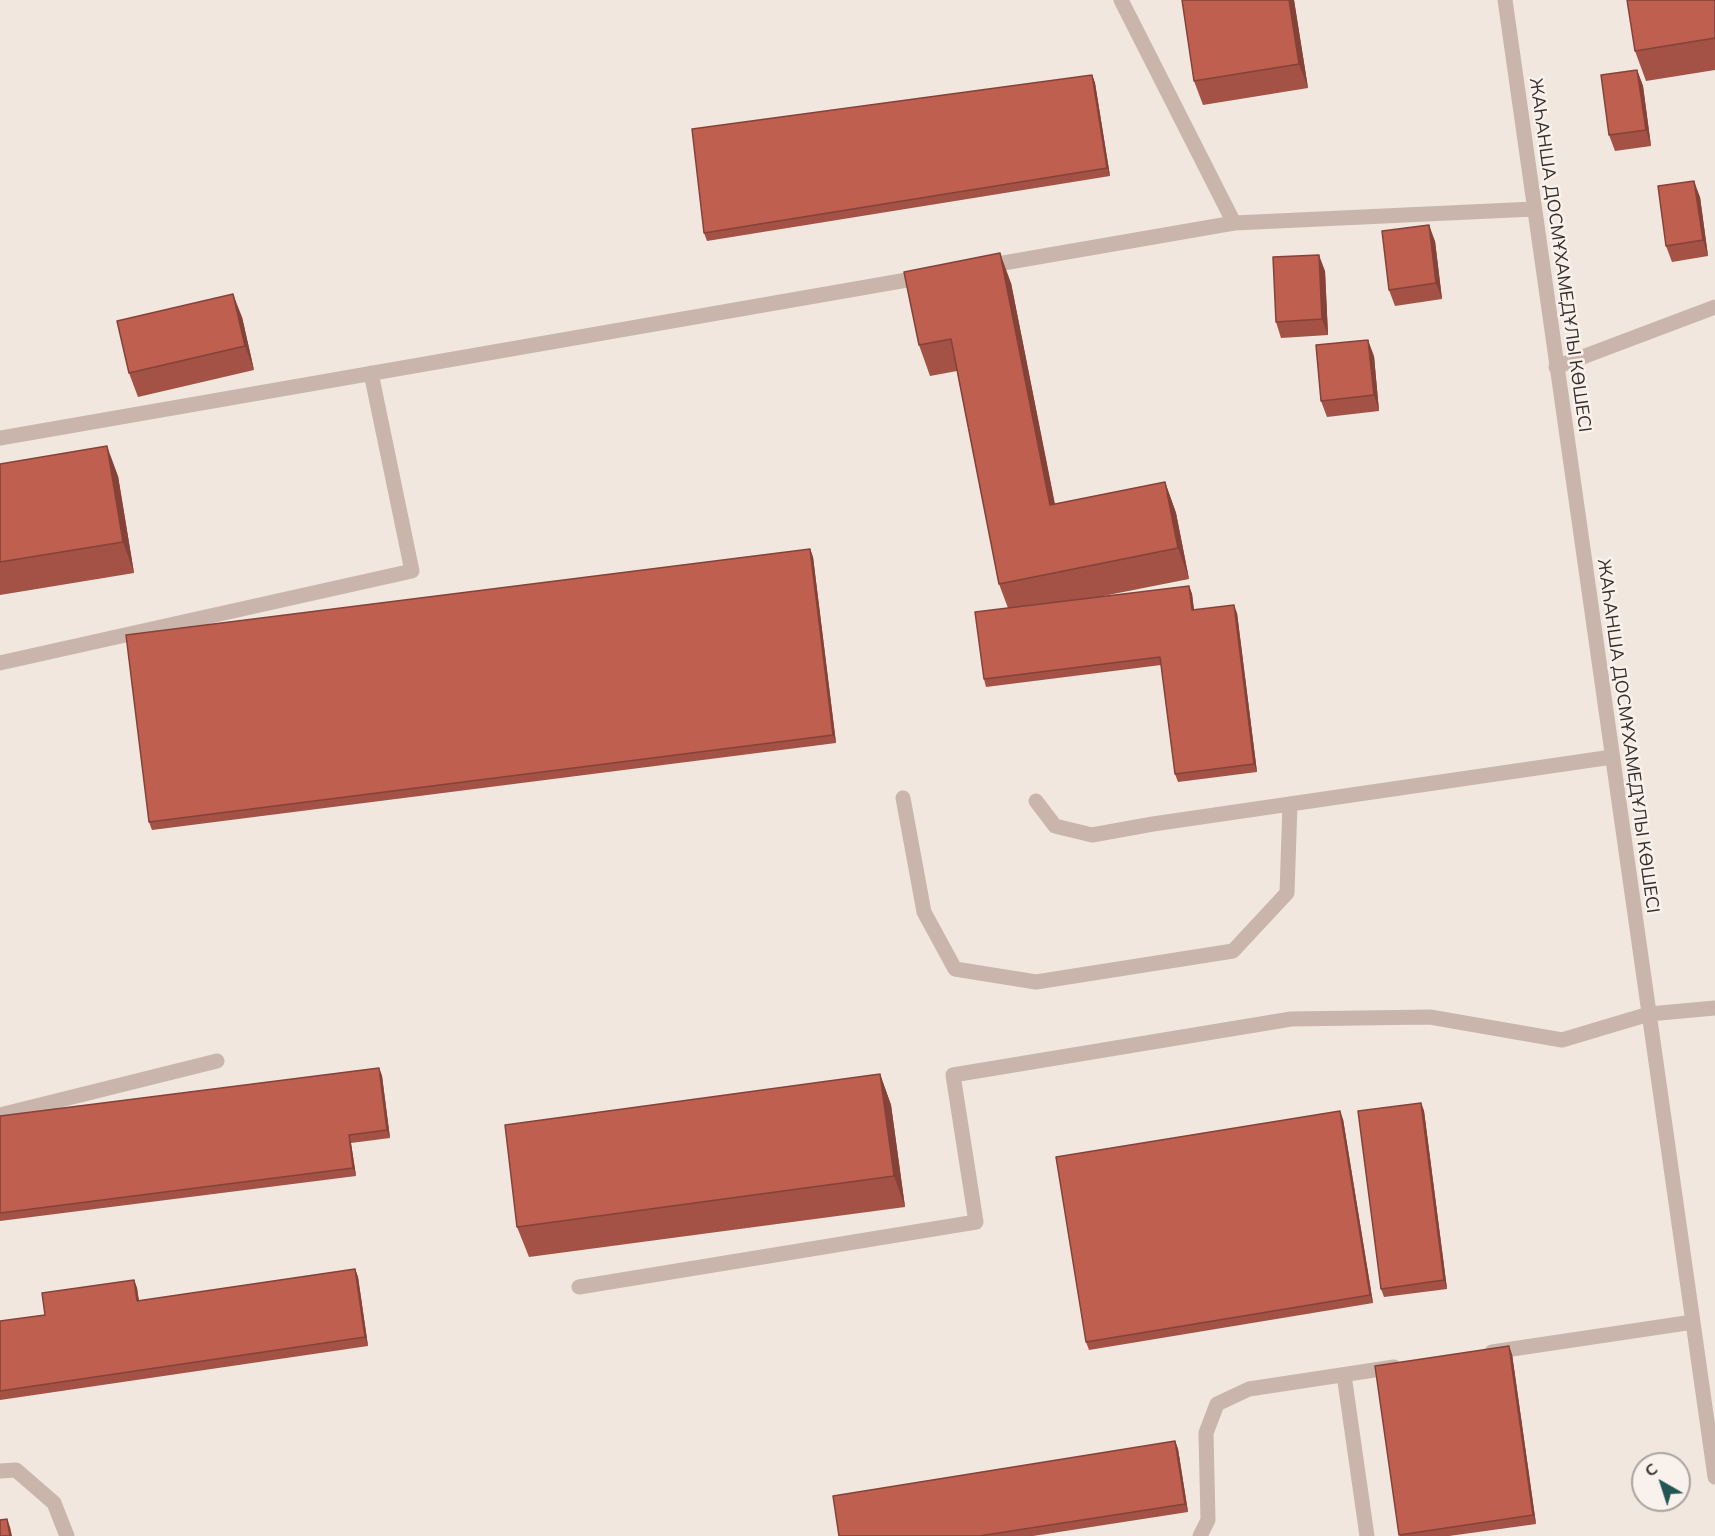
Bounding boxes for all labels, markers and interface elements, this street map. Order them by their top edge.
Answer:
street label: ЖАҺАНША ДОСМҰХАМЕДҰЛЫ КӨШЕСІ [1524,76,1596,434]
street label: ЖАҺАНША ДОСМҰХАМЕДҰЛЫ КӨШЕСІ [1592,557,1664,915]
north arrow [1631,1452,1691,1512]
text: С [1640,1458,1661,1481]

